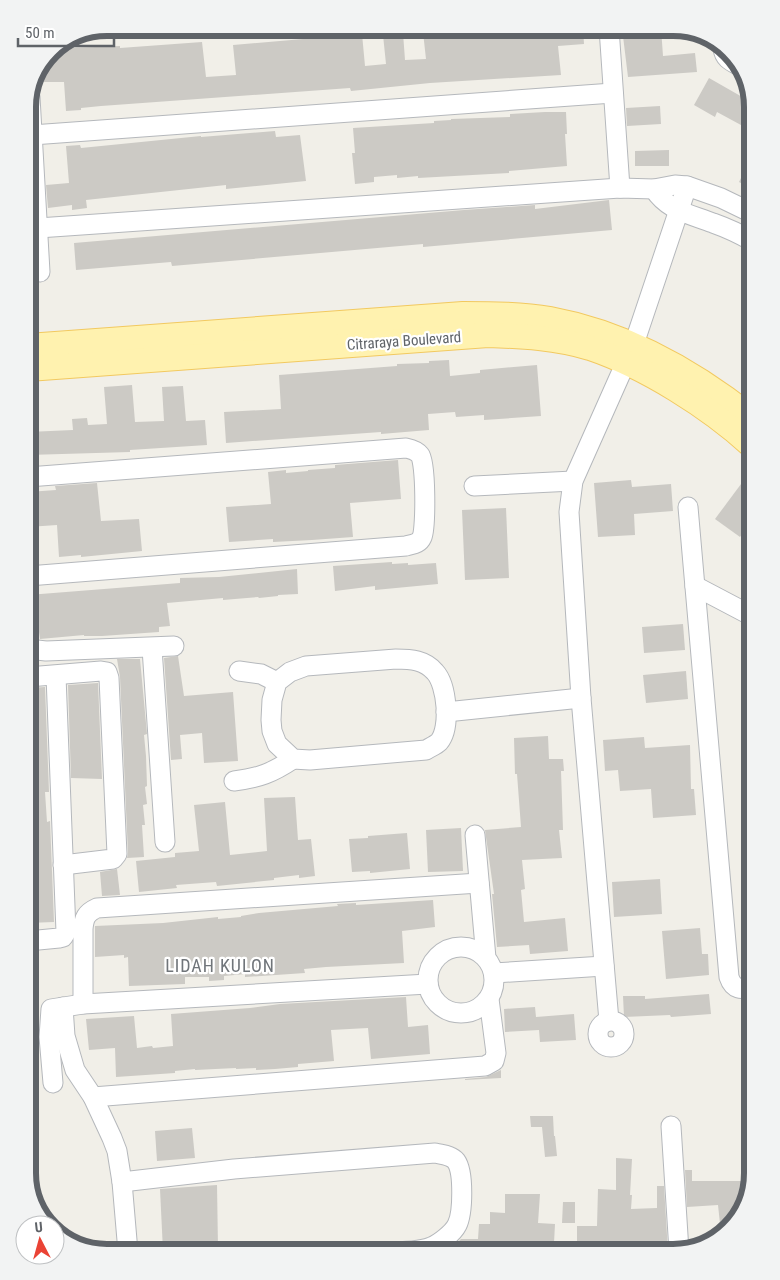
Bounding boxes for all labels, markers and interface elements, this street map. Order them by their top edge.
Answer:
scale bar [18,15,114,47]
text: 50 m [25,24,55,42]
street label: Citraraya Boulevard [346,328,462,354]
district label: LIDAH KULON [165,955,275,976]
north arrow [15,1215,65,1265]
text: U [34,1219,43,1235]

